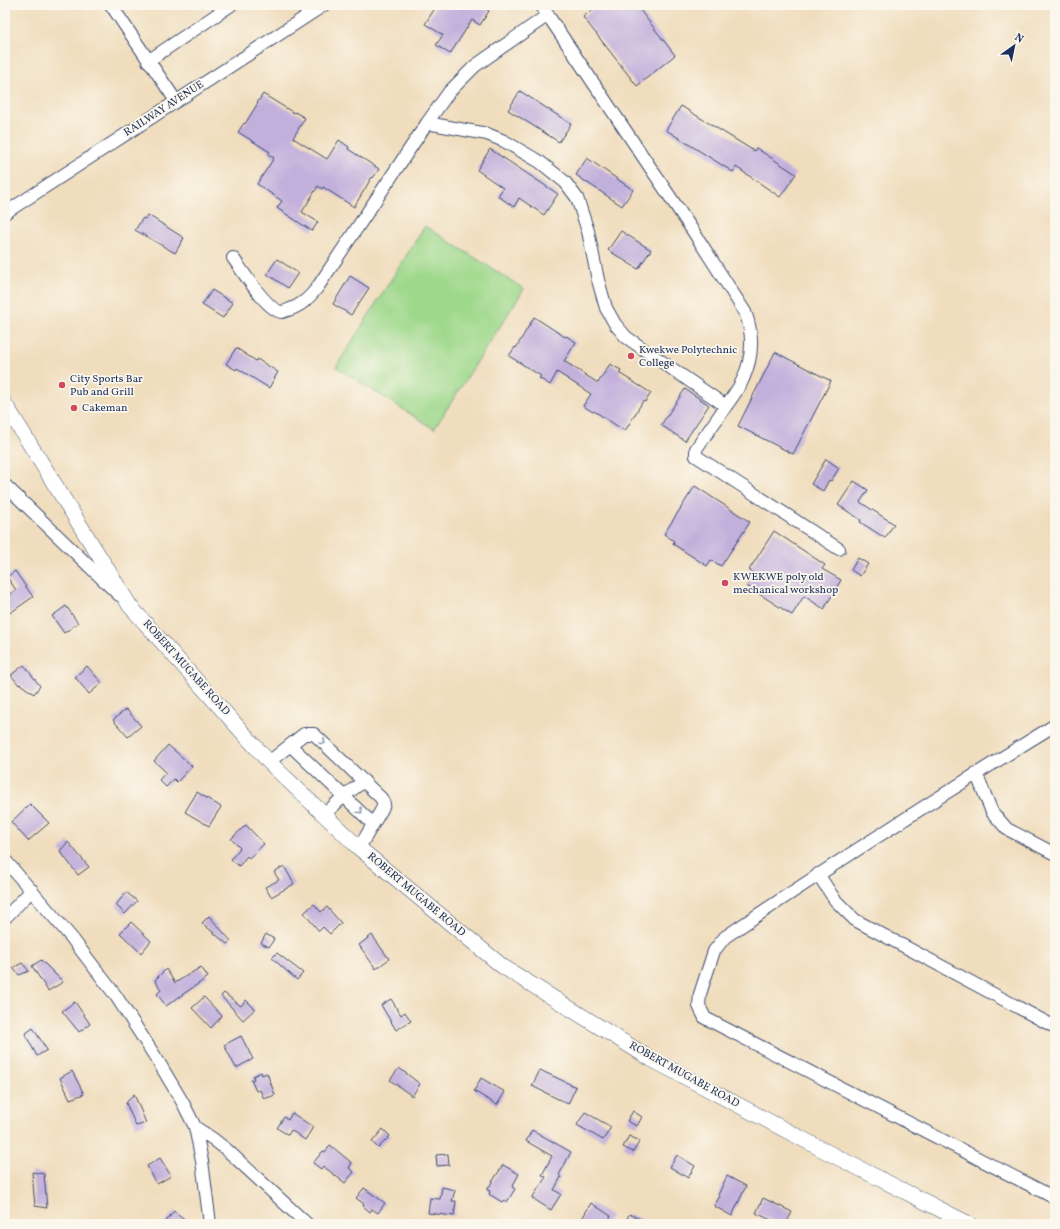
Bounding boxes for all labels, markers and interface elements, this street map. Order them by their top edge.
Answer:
north arrow [994,26,1034,66]
text: N [1011,30,1026,47]
street label: RAILWAY AVENUE [121,77,207,141]
place label: Kwekwe Polytechnic College [639,343,737,371]
marker: Kwekwe Polytechnic College [626,351,636,361]
place label: City Sports Bar Pub and Grill [70,372,143,400]
marker: City Sports Bar Pub and Grill [57,380,67,390]
place label: Cakeman [82,401,128,416]
marker: Cakeman [69,403,79,413]
place label: KWEKWE poly old mechanical workshop [733,570,838,598]
marker: KWEKWE poly old mechanical workshop [720,578,730,588]
street label: ROBERT MUGABE ROAD [139,617,233,719]
one-way arrow [318,737,326,745]
one-way arrow [355,806,363,814]
street label: ROBERT MUGABE ROAD [364,849,468,941]
street label: ROBERT MUGABE ROAD [626,1038,742,1112]

